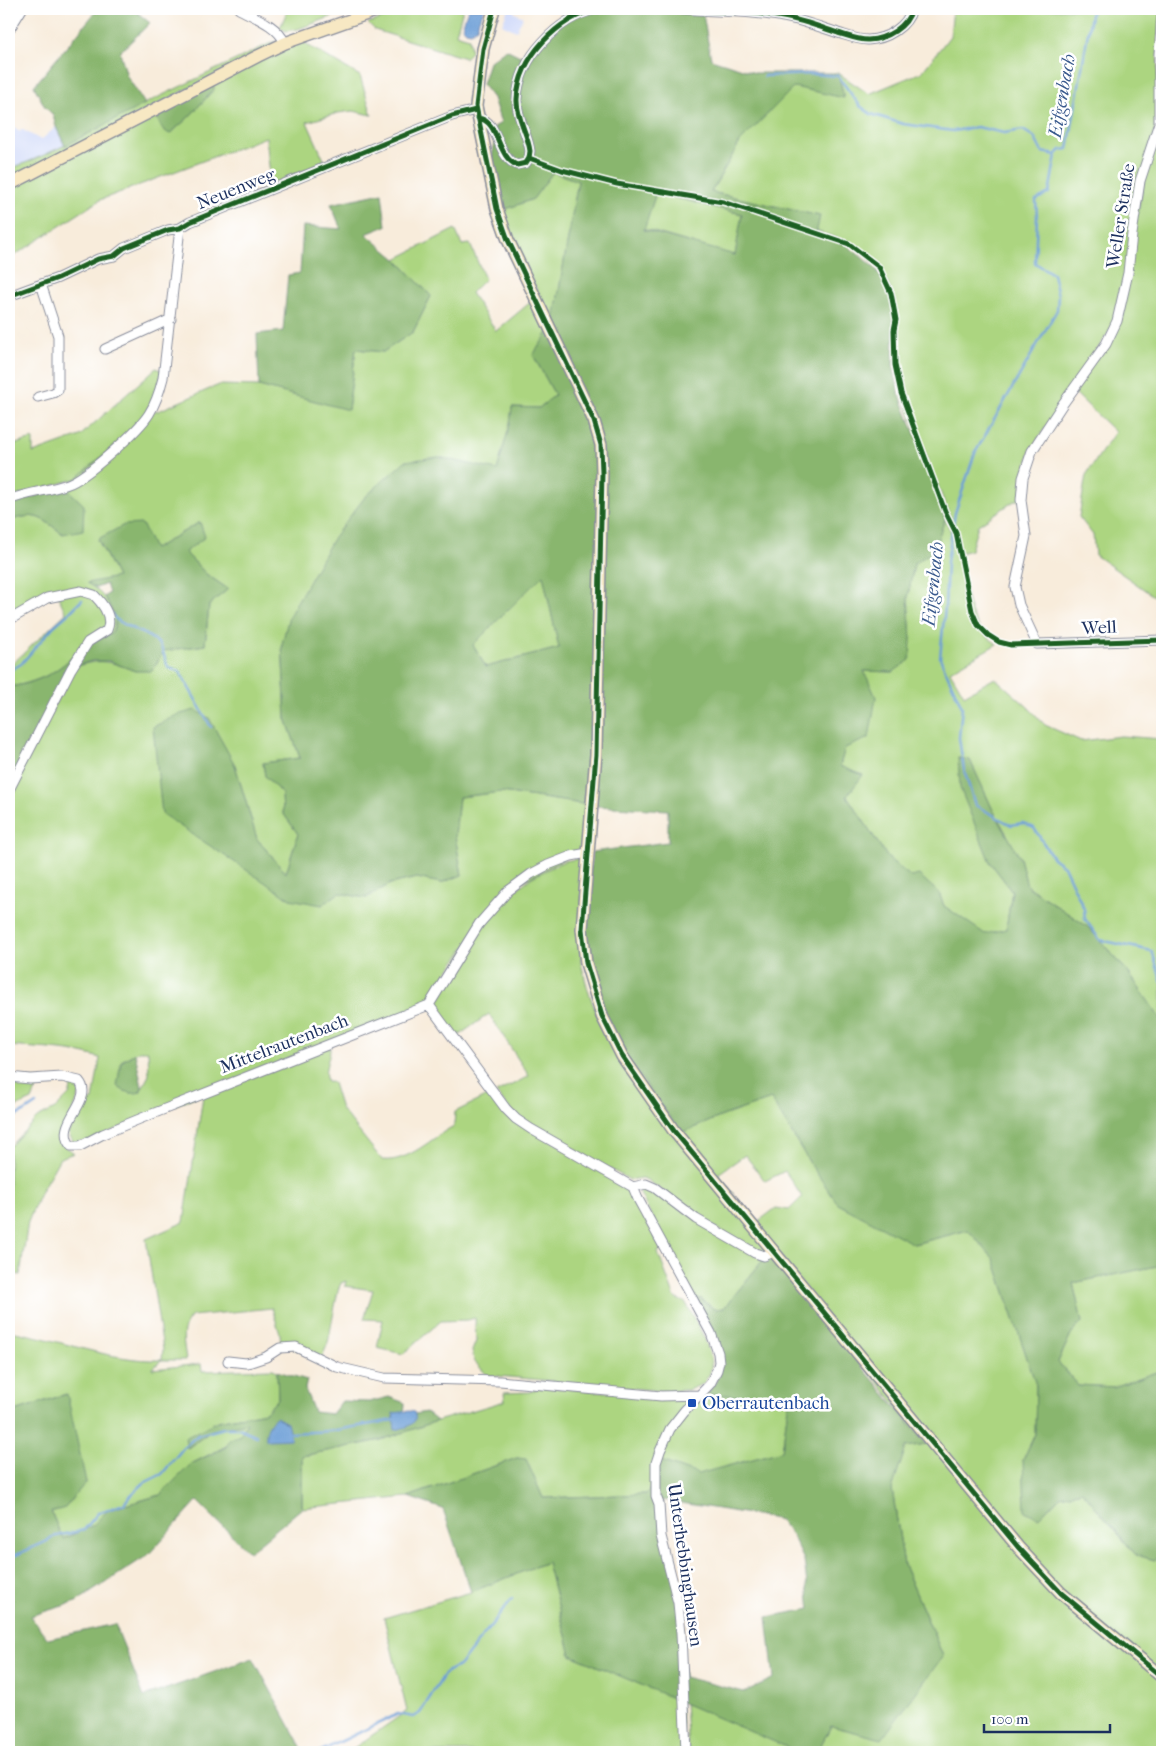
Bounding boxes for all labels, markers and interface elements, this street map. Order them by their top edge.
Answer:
water label: Eifgenbach [1044,52,1080,141]
street label: Weller Straße [1102,162,1140,271]
street label: Neuenweg [194,164,279,214]
water label: Eifgenbach [918,541,948,628]
street label: Well [1080,617,1117,639]
street label: Mittelrautenbach [217,1010,351,1078]
place label: Oberrautenbach [702,1393,830,1414]
marker: Oberrautenbach [686,1397,698,1409]
street label: Unterhebbinghausen [663,1482,707,1649]
scale bar [984,1701,1110,1733]
text: 100 m [991,1710,1029,1728]

